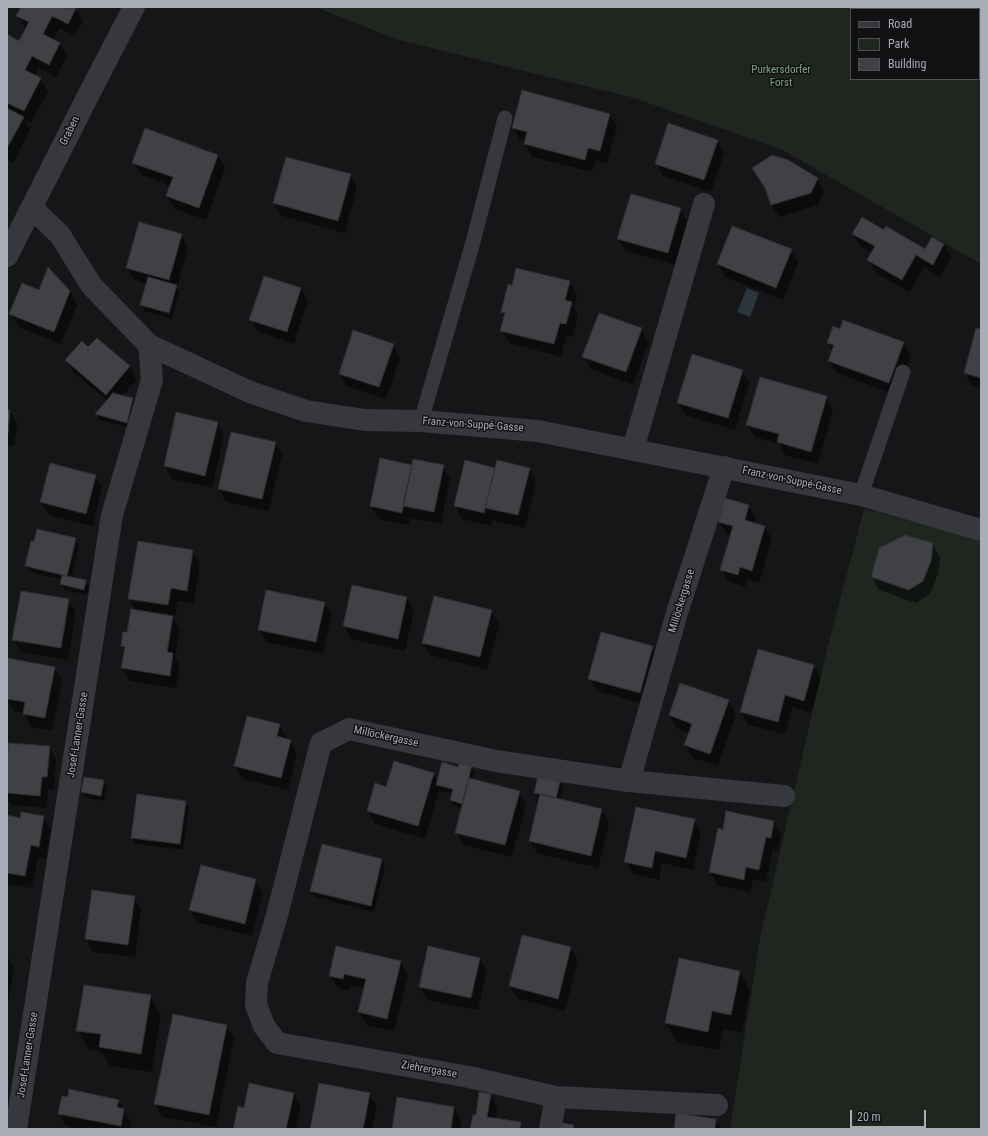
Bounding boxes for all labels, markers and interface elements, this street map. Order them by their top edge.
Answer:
legend [850,8,980,80]
text: Road [888,17,912,31]
text: Park [888,37,909,51]
text: Building [888,57,926,71]
park label: Purkersdorfer Forst [751,63,811,89]
street label: Graben [57,114,83,148]
street label: Franz-von-Suppé-Gasse [422,415,524,435]
street label: Franz-von-Suppé-Gasse [741,464,843,498]
street label: Millöckergasse [666,568,698,634]
street label: Josef-Lanner-Gasse [65,691,91,779]
street label: Millöckergasse [353,724,419,750]
street label: Josef-Lanner-Gasse [15,1011,41,1099]
street label: Ziehrergasse [400,1059,458,1081]
scale bar [852,1102,928,1128]
text: 20 m [857,1110,881,1124]

